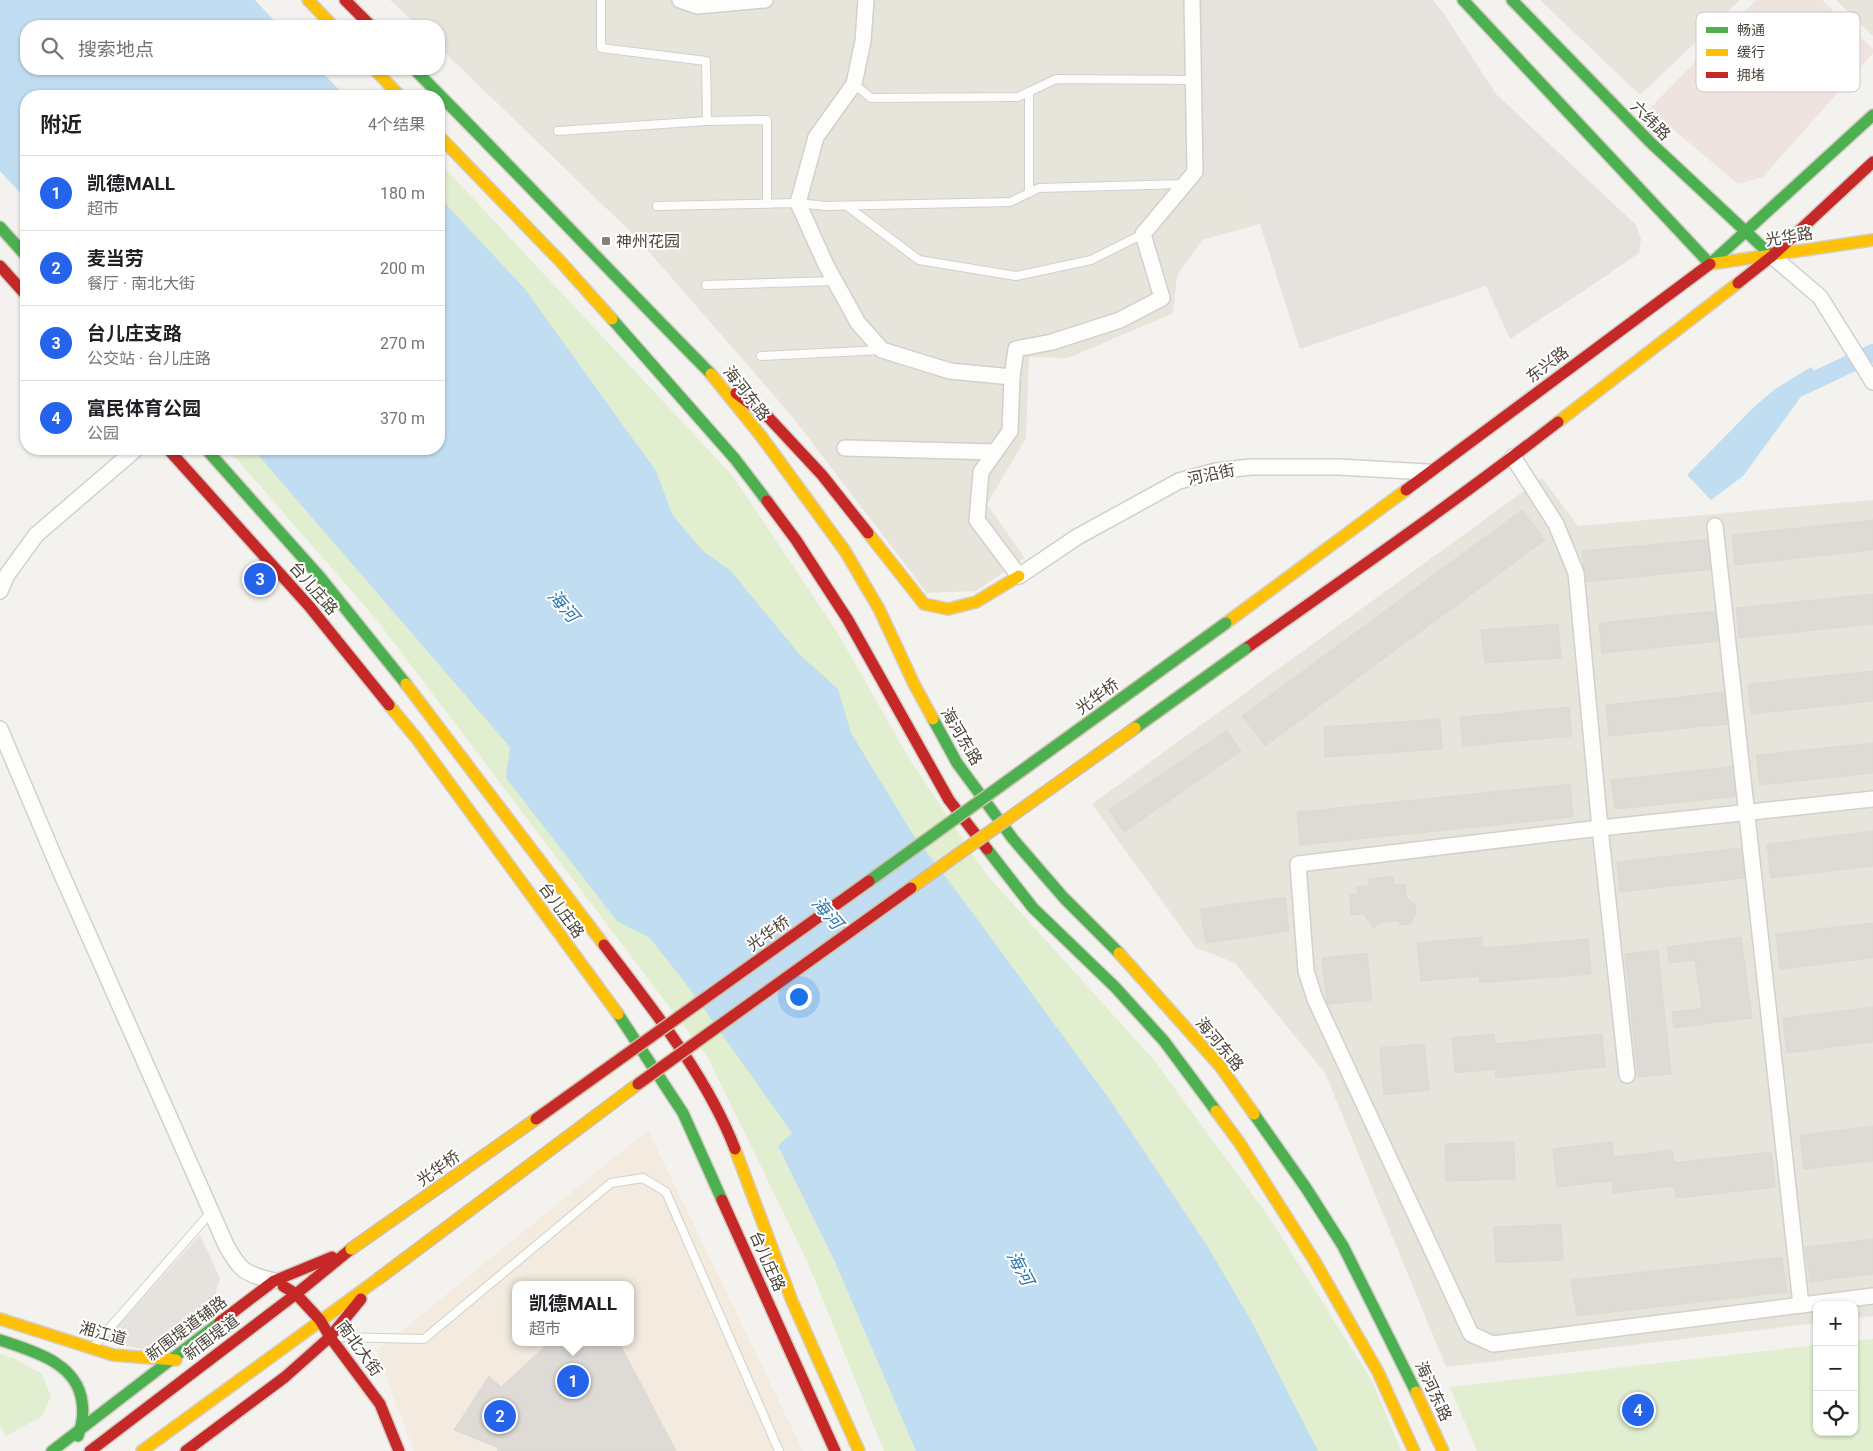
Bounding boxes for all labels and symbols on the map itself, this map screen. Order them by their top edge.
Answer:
legend [1696,12,1860,92]
text: 畅通 [1737,22,1765,38]
text: 缓行 [1737,44,1765,60]
text: 拥堵 [1737,67,1765,83]
street label: 六纬路 [1627,97,1674,144]
street label: 光华路 [1764,223,1814,250]
place label: 神州花园 [616,232,680,251]
marker: 神州花园 [600,235,612,247]
street label: 东兴路 [1522,342,1572,386]
street label: 海河东路 [719,362,774,424]
street label: 河沿街 [1186,460,1237,489]
street label: 台儿庄路 [285,558,342,619]
pin: 3 [244,560,276,598]
water label: 海河 [544,585,585,628]
street label: 光华桥 [1072,675,1122,718]
street label: 海河东路 [937,704,986,769]
street label: 台儿庄路 [535,879,588,942]
water label: 海河 [808,892,849,935]
street label: 光华桥 [743,912,793,955]
your location [786,984,812,1010]
street label: 海河东路 [1192,1014,1247,1075]
street label: 光华桥 [413,1147,463,1190]
street label: 台儿庄路 [746,1228,789,1294]
water label: 海河 [1003,1247,1040,1291]
street label: 新围堤道辅路 [142,1291,230,1365]
street label: 新围堤道 [180,1310,242,1364]
street label: 南北大街 [333,1317,386,1380]
street label: 湘江道 [77,1318,129,1349]
street label: 海河东路 [1411,1358,1456,1424]
pin: 1 [557,1362,589,1400]
pin: 4 [1622,1391,1654,1429]
pin: 2 [484,1397,516,1435]

